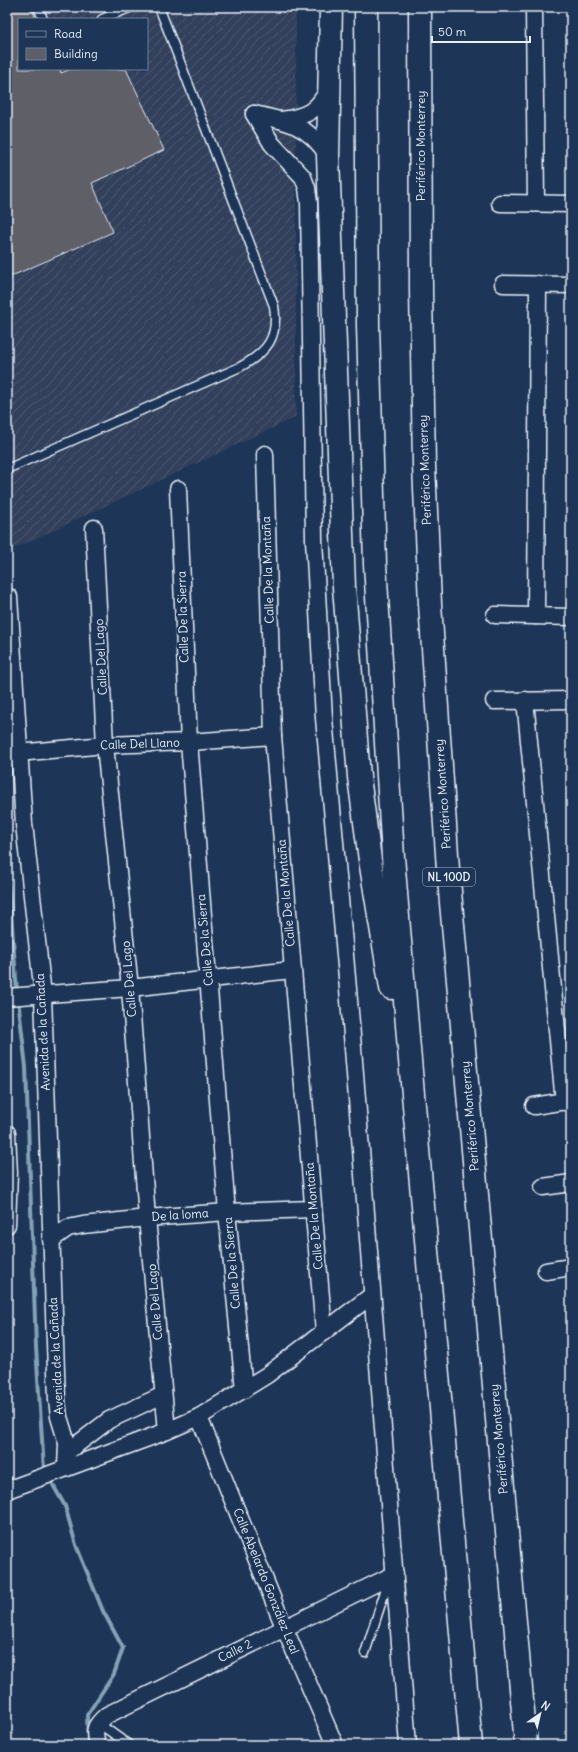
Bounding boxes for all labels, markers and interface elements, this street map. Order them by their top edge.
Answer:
legend [18,18,148,70]
scale bar [432,18,530,44]
text: 50 m [438,24,467,39]
text: Road [54,26,82,41]
text: Building [54,46,98,61]
street label: Periférico Monterrey [413,91,428,201]
street label: Periférico Monterrey [415,415,434,525]
street label: Calle De la Montaña [258,516,277,624]
street label: Calle De la Sierra [173,571,192,663]
street label: Calle Del Lago [91,618,110,696]
street label: Calle Del Llano [100,735,180,752]
street label: Periférico Monterrey [431,738,454,850]
street label: Calle De la Montaña [273,839,298,947]
road number: NL 100D [423,868,475,886]
street label: Calle De la Sierra [193,893,216,986]
street label: Calle Del Lago [118,940,139,1018]
street label: Avenida de la Cañada [32,973,53,1091]
street label: Periférico Monterrey [457,1060,482,1172]
street label: Calle De la Montaña [301,1162,326,1270]
street label: De la loma [151,1205,209,1224]
street label: Calle De la Sierra [220,1216,243,1309]
street label: Calle Del Lago [144,1263,165,1341]
street label: Avenida de la Cañada [45,1297,66,1415]
street label: Periférico Monterrey [486,1383,511,1495]
street label: Calle Abelardo González Leal [230,1506,303,1656]
street label: Calle 2 [215,1636,255,1665]
north arrow [520,1694,560,1734]
text: N [539,1698,553,1714]

